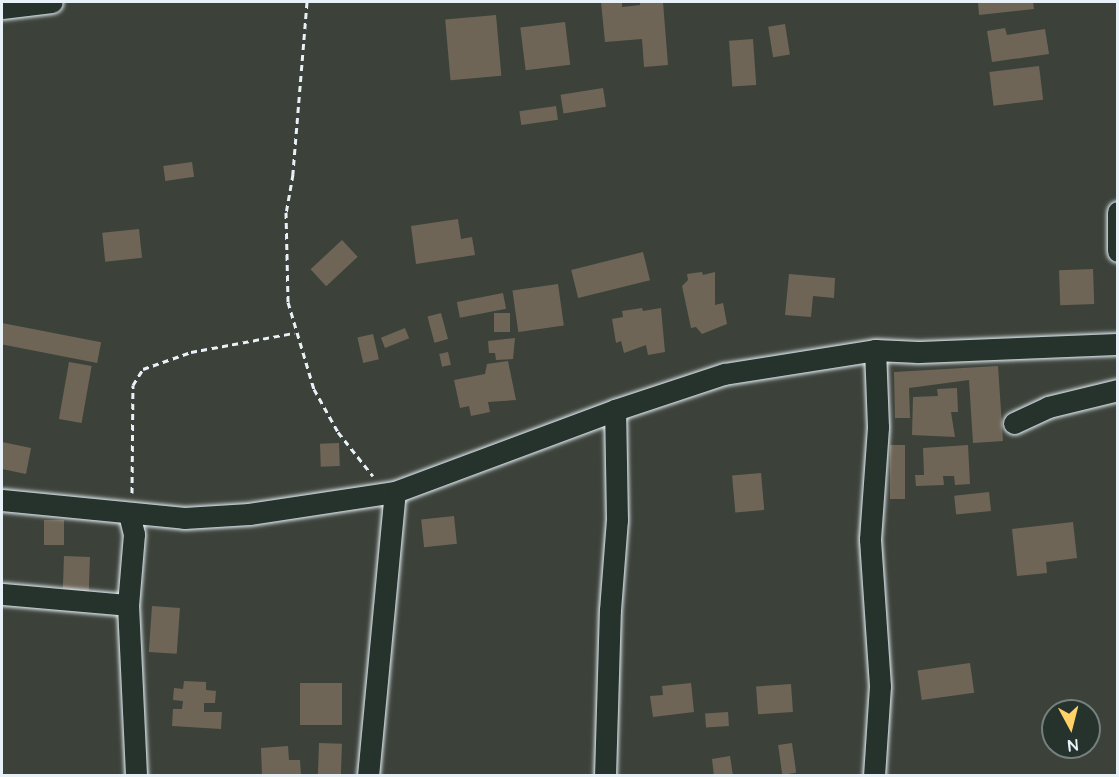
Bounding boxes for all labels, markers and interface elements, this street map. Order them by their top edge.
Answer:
north arrow [1041,699,1101,759]
text: N [1067,733,1079,756]

